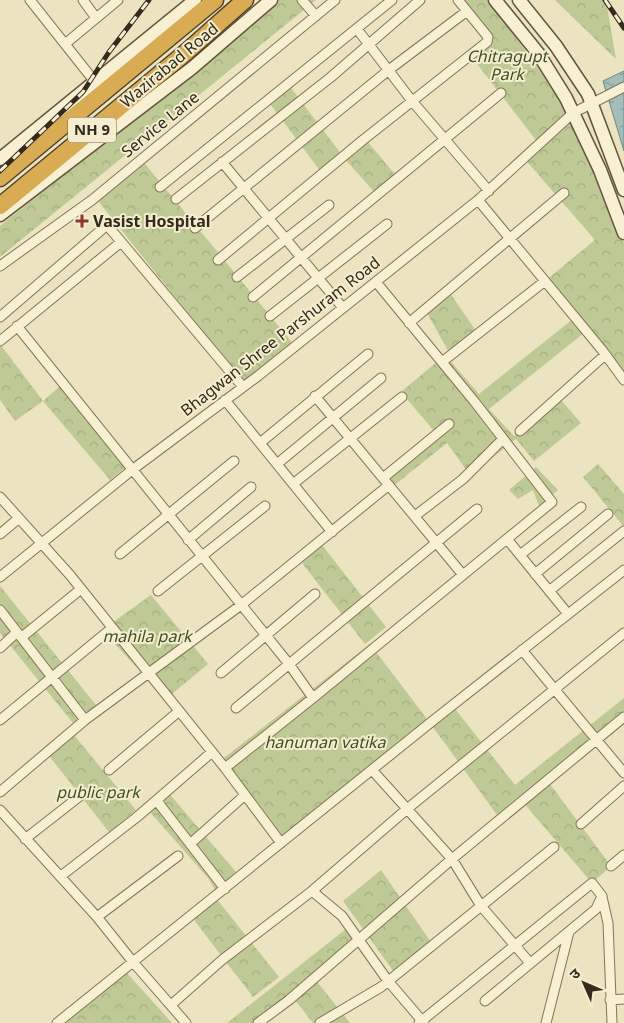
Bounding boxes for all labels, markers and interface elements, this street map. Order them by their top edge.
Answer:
street label: Wazirabad Road [117,20,224,114]
park label: Chitragupt Park [467,48,549,87]
street label: Service Lane [119,88,205,164]
road number: NH 9 [68,118,116,142]
place label: Vasist Hospital [93,213,211,234]
marker: Vasist Hospital [75,214,89,228]
street label: Bhagwan Shree Parshuram Road [178,254,385,422]
park label: mahila park [102,628,194,649]
park label: hanuman vatika [264,734,387,755]
park label: public park [56,784,142,805]
north arrow [559,958,609,1008]
text: उ [566,965,586,984]

